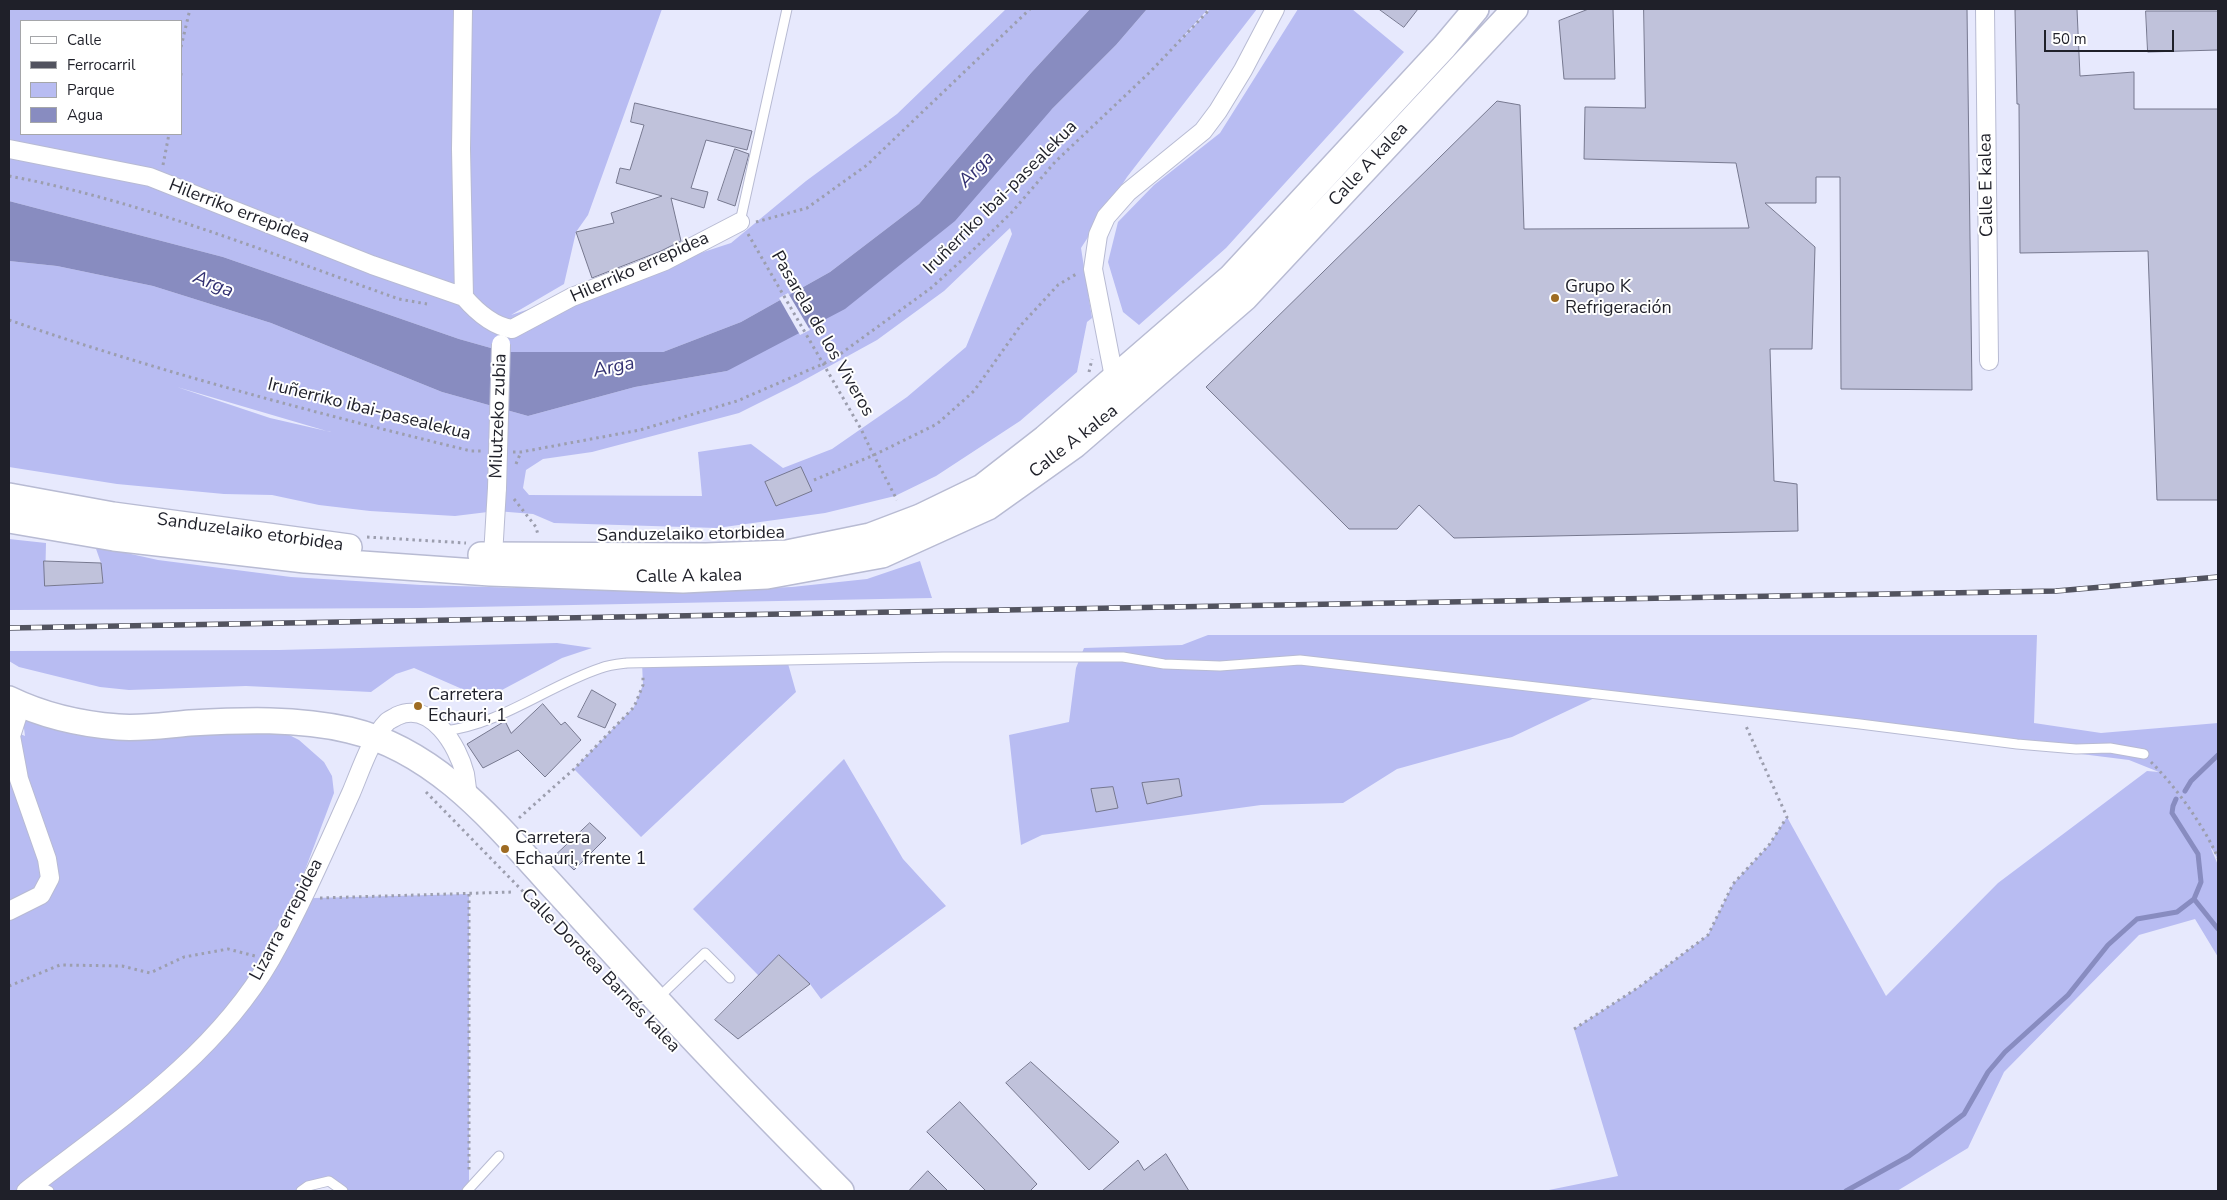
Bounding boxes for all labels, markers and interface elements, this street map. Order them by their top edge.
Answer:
legend [20,20,182,135]
scale bar [2047,20,2177,52]
text: 50 m [2052,29,2087,49]
text: Calle [67,30,102,50]
text: Ferrocarril [67,55,135,75]
text: Parque [67,80,115,100]
text: Agua [67,105,103,125]
street label: Iruñerriko ibai-pasealekua [920,117,1082,279]
street label: Calle A kalea [1325,119,1413,211]
street label: Calle E kalea [1975,133,1999,237]
water label: Arga [954,147,1000,193]
street label: Hilerriko errepidea [165,175,313,249]
street label: Hilerriko errepidea [567,228,713,308]
street label: Pasarela de los Viveros [766,247,878,421]
water label: Arga [189,267,237,303]
place label: Grupo K Refrigeración [1565,277,1672,320]
marker: Grupo K Refrigeración [1549,292,1561,304]
street label: Milutzeko zubia [486,353,512,479]
water label: Arga [591,353,637,383]
street label: Iruñerriko ibai-pasealekua [265,374,473,446]
street label: Calle A kalea [1025,401,1123,483]
street label: Sanduzelaiko etorbidea [155,509,345,557]
street label: Sanduzelaiko etorbidea [597,523,785,547]
street label: Calle A kalea [635,565,743,589]
place label: Carretera Echauri, 1 [428,685,507,728]
marker: Carretera Echauri, 1 [412,700,424,712]
place label: Carretera Echauri, frente 1 [515,828,646,871]
marker: Carretera Echauri, frente 1 [499,843,511,855]
street label: Lizarra errepidea [246,855,328,985]
street label: Calle Dorotea Barnés kalea [516,884,684,1058]

